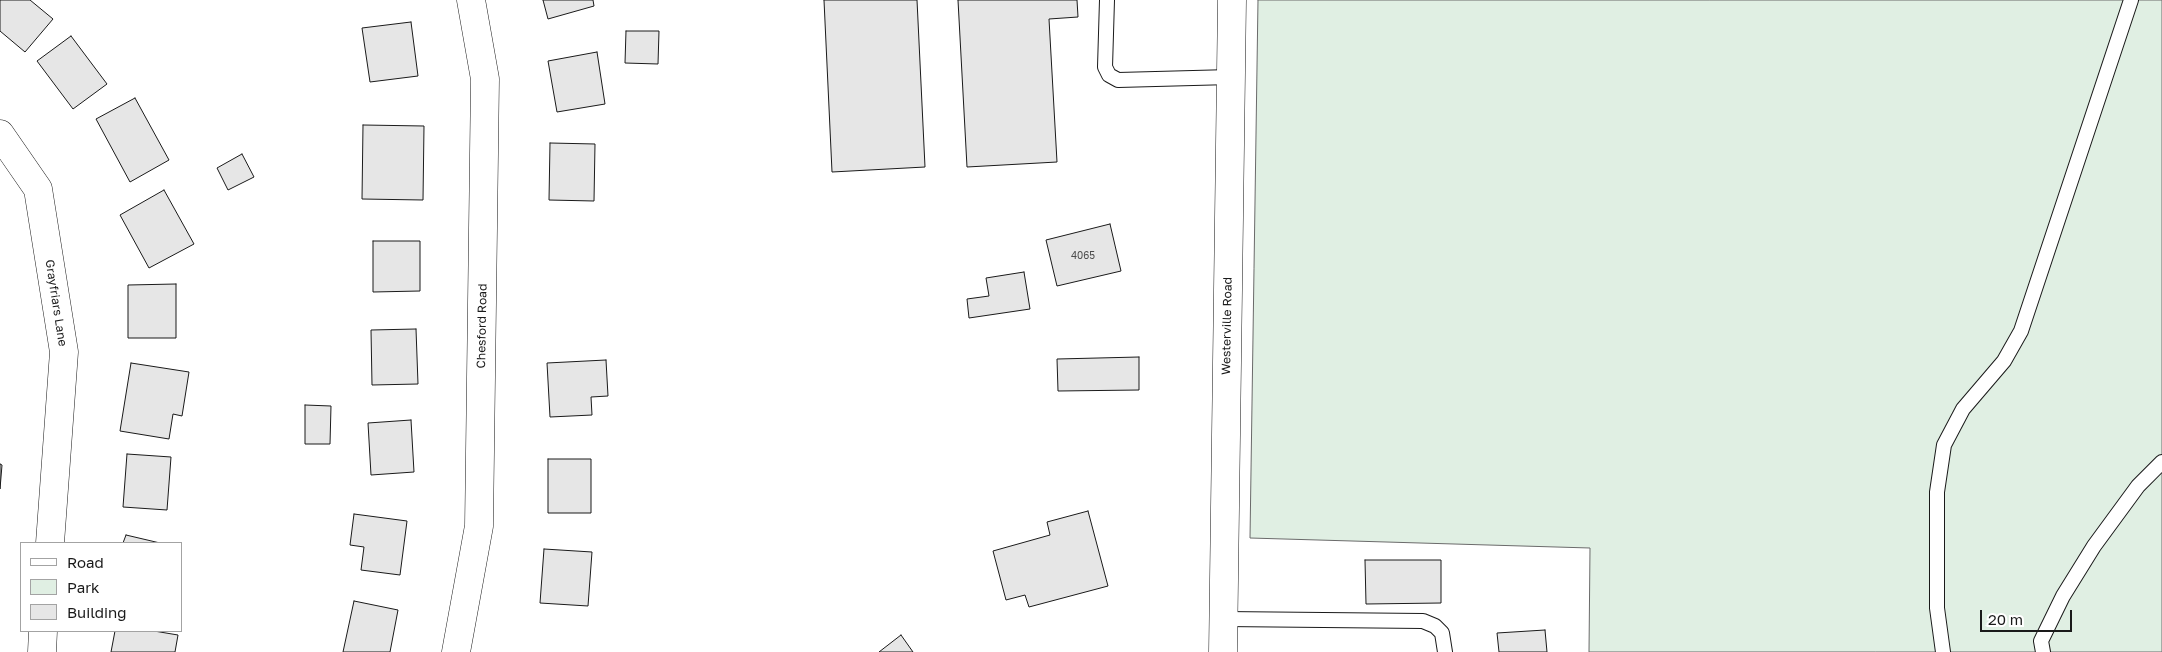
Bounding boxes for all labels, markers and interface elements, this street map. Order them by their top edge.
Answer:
house number: 4065 [1071,250,1095,262]
street label: Grayfriars Lane [42,259,70,347]
street label: Westerville Road [1219,277,1235,375]
street label: Chesford Road [474,284,490,368]
legend [20,542,182,632]
text: Road [67,553,104,571]
text: Park [67,578,99,596]
scale bar [1982,600,2074,632]
text: Building [67,603,127,621]
text: 20 m [1988,610,2023,628]

